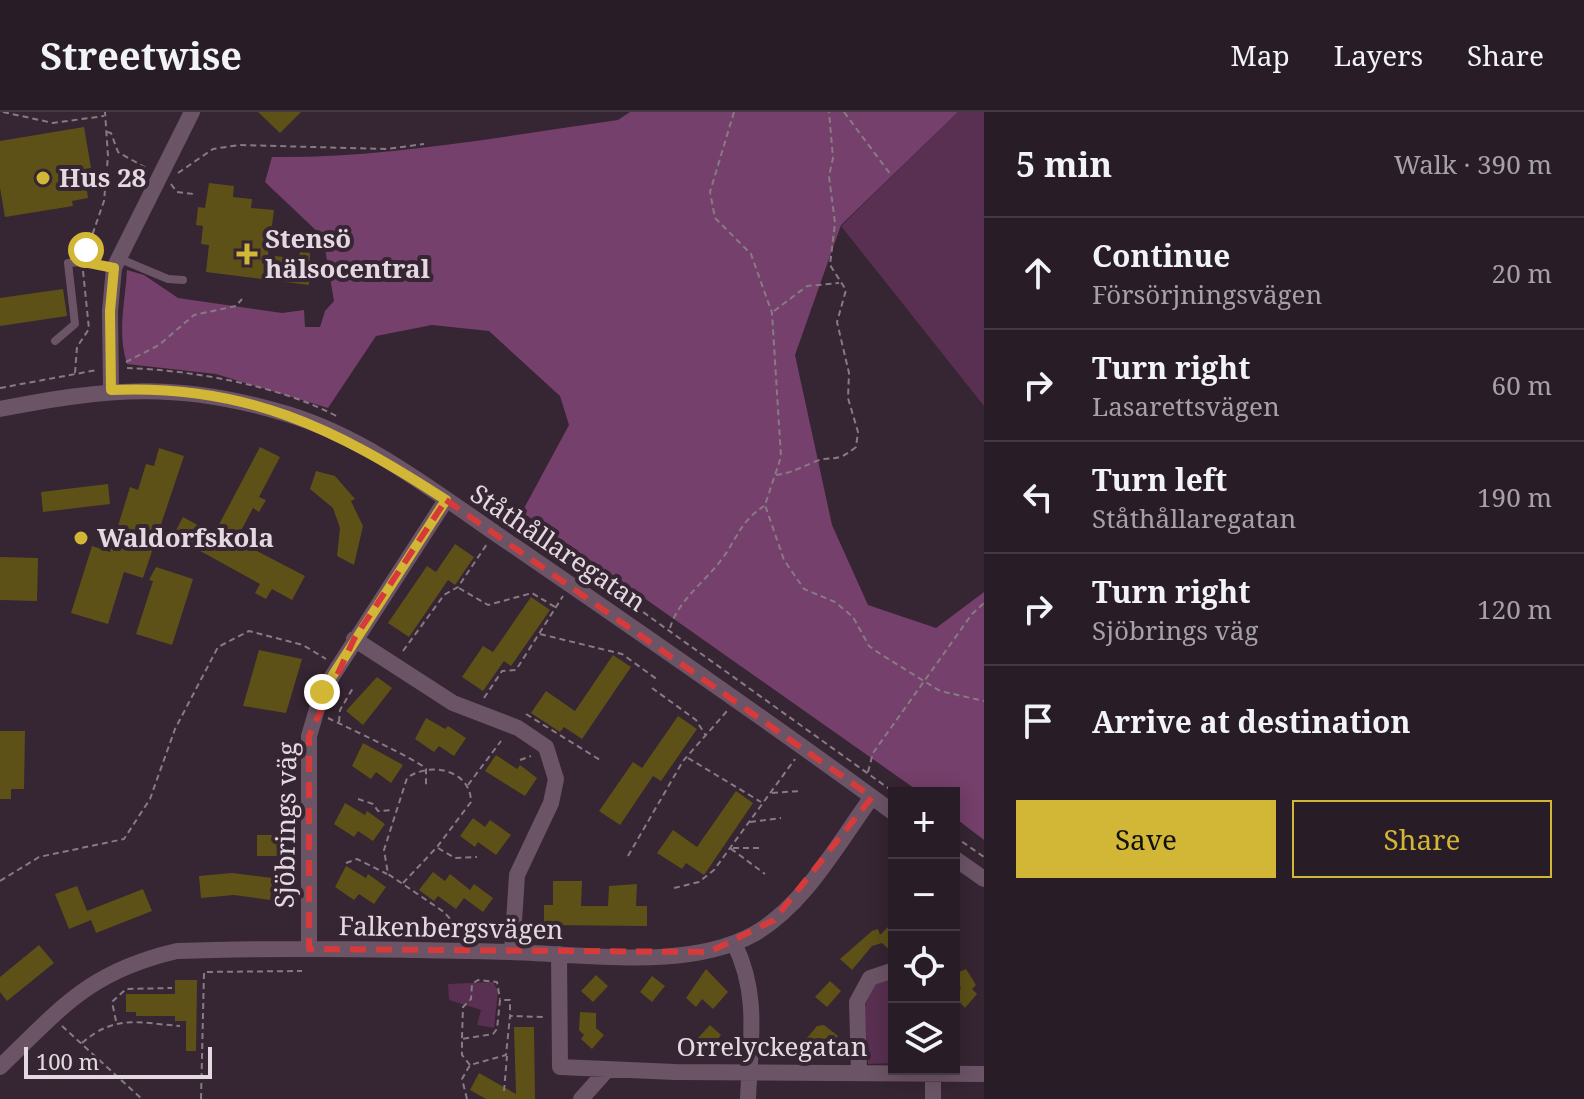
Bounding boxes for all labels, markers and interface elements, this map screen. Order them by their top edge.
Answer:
text: Streetwise [40,29,242,81]
text: Map [1231,36,1290,74]
text: Layers [1334,36,1423,74]
text: Share [1467,36,1544,74]
text: 5 min [1016,141,1112,187]
text: Walk · 390 m [1394,146,1552,182]
place label: Hus 28 [59,159,146,195]
marker: Hus 28 [34,169,52,187]
place label: Stensö hälsocentral [265,220,430,286]
route start [68,232,104,268]
text: Continue [1092,235,1230,276]
marker: Stensö hälsocentral [236,243,258,265]
icon: ahead [1016,251,1060,295]
text: 20 m [1492,255,1552,291]
text: Försörjningsvägen [1092,276,1322,312]
text: Turn right [1092,347,1250,388]
icon: right [1016,363,1060,407]
text: 60 m [1492,367,1552,403]
text: Lasarettsvägen [1092,388,1280,424]
text: Turn left [1092,459,1227,500]
street label: Ståthållaregatan [464,475,654,619]
icon: left [1016,475,1060,519]
text: 190 m [1477,479,1552,515]
text: Ståthållaregatan [1092,500,1296,536]
place label: Waldorfskola [97,519,274,555]
marker: Waldorfskola [72,529,90,547]
text: Turn right [1092,571,1250,612]
icon: right [1016,587,1060,631]
text: 120 m [1477,591,1552,627]
text: Sjöbrings väg [1092,612,1258,648]
route end [304,674,340,710]
icon: arrive [1016,699,1060,743]
text: Arrive at destination [1092,701,1411,742]
street label: Sjöbrings väg [266,741,304,908]
map controls [888,787,960,1075]
button: + [888,787,960,859]
button: Save [1016,800,1276,878]
button: Share [1292,800,1552,878]
button: − [888,859,960,931]
street label: Falkenbergsvägen [338,907,564,947]
button: locate [888,931,960,1003]
button: layers [888,1003,960,1075]
street label: Orrelyckegatan [676,1028,868,1064]
scale bar [24,1043,212,1079]
text: 100 m [36,1046,99,1076]

